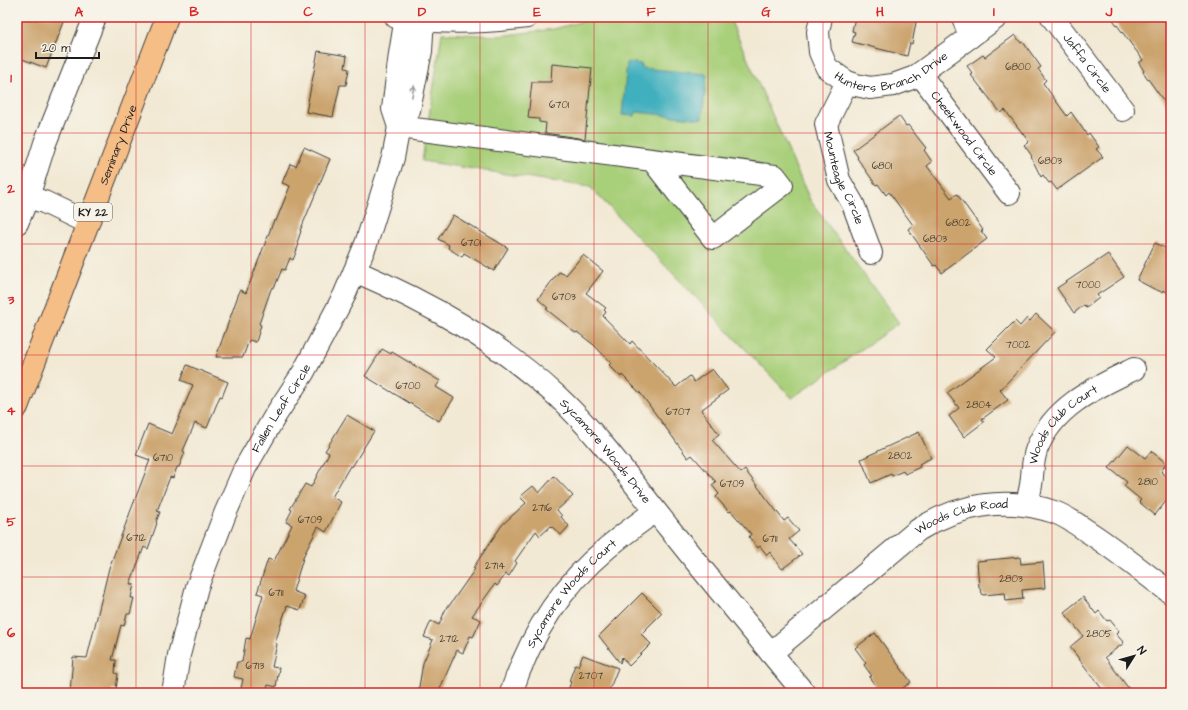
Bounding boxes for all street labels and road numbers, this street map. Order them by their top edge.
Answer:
street label: Jaffa Circle [1059,30,1115,97]
street label: Hunters Branch Drive [831,47,952,97]
street label: Cheekwood Circle [927,88,1002,180]
street label: Seminary Drive [95,102,142,187]
street label: Mounteagle Circle [819,130,868,227]
road number: KY 22 [74,203,112,221]
street label: Fallen Leaf Circle [248,361,315,456]
street label: Woods Club Court [1025,381,1101,466]
street label: Sycamore Woods Drive [556,395,655,508]
street label: Woods Club Road [912,496,1008,539]
street label: Sycamore Woods Court [523,535,621,651]

